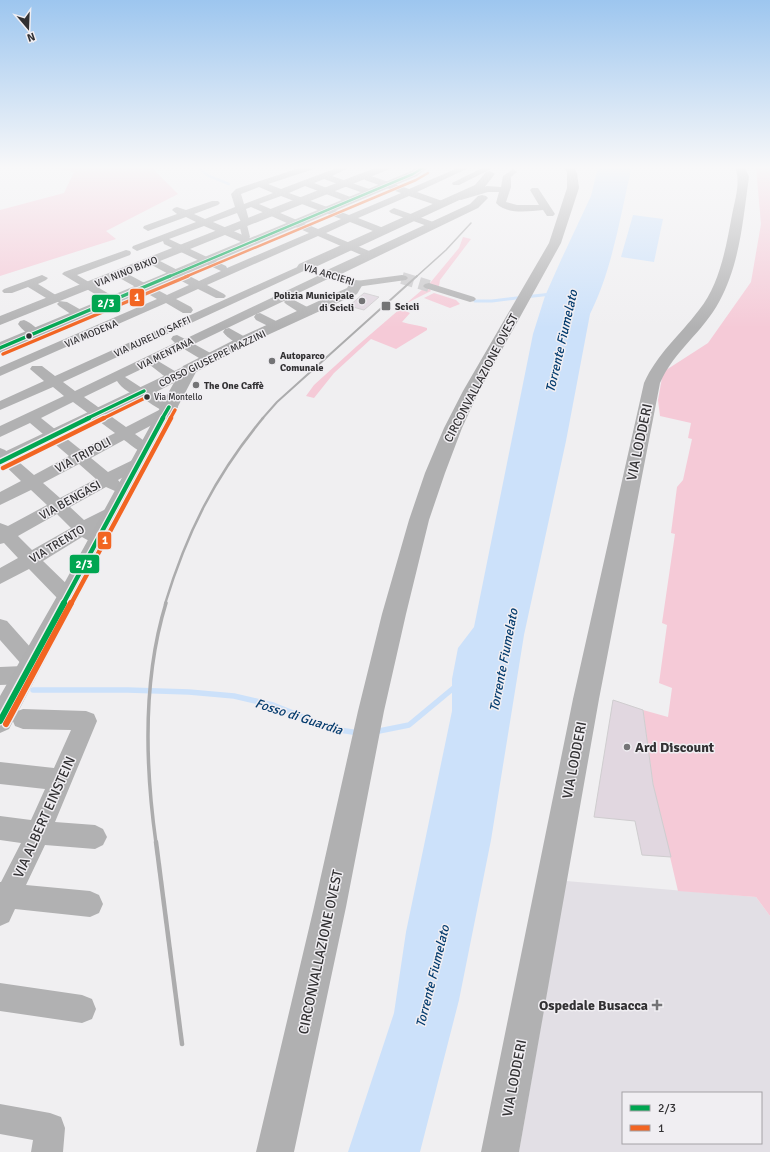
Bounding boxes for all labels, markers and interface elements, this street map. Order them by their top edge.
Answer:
north arrow [8,8,48,48]
text: N [25,30,37,44]
street label: VIA NINO BIXIO [93,254,160,290]
street label: VIA ARCIERI [302,262,356,288]
water label: Torrente Fiumelato [542,287,582,394]
line badge: 1 [129,288,145,307]
place label: Polizia Municipale di Scicli [274,290,354,314]
text: 1 [134,291,140,304]
line badge: 2/3 [91,294,121,313]
marker: Polizia Municipale di Scicli [357,296,367,306]
text: 2/3 [98,297,114,310]
marker: Scicli [380,300,392,312]
place label: Scicli [395,301,419,313]
street label: CIRCONVALLAZIONE OVEST [441,311,522,445]
street label: VIA AURELIO SAFFI [112,314,193,360]
street label: VIA MODENA [63,317,120,351]
street label: CORSO GIUSEPPE MAZZINI [157,328,268,390]
unlabelled marker [24,331,34,341]
street label: VIA MENTANA [135,335,195,373]
place label: Autoparco Comunale [280,350,325,374]
marker: Autoparco Comunale [267,356,277,366]
marker: The One Caffè [191,380,201,390]
place label: The One Caffè [204,380,264,392]
marker: Via Montello [142,392,152,402]
place label: Via Montello [154,392,203,403]
street label: VIA LODDERI [623,402,656,482]
street label: VIA TRIPOLI [53,434,114,476]
street label: VIA BENGASI [37,477,104,523]
street label: VIA TRENTO [27,522,88,567]
line badge: 1 [97,531,112,550]
text: 1 [102,534,108,547]
line badge: 2/3 [69,554,100,574]
text: 2/3 [76,558,92,571]
water label: Torrente Fiumelato [486,606,522,713]
water label: Fosso di Guardia [253,695,345,739]
street label: VIA LODDERI [559,720,590,800]
place label: Ard Discount [635,739,715,756]
marker: Ard Discount [622,742,632,752]
street label: VIA ALBERT EINSTEIN [10,754,79,881]
street label: CIRCONVALLAZIONE OVEST [295,868,346,1036]
water label: Torrente Fiumelato [413,922,454,1029]
place label: Ospedale Busacca [539,997,648,1014]
marker: Ospedale Busacca [651,999,663,1011]
street label: VIA LODDERI [499,1038,530,1118]
legend [622,1092,762,1144]
text: 2/3 [658,1101,676,1116]
text: 1 [658,1121,664,1136]

